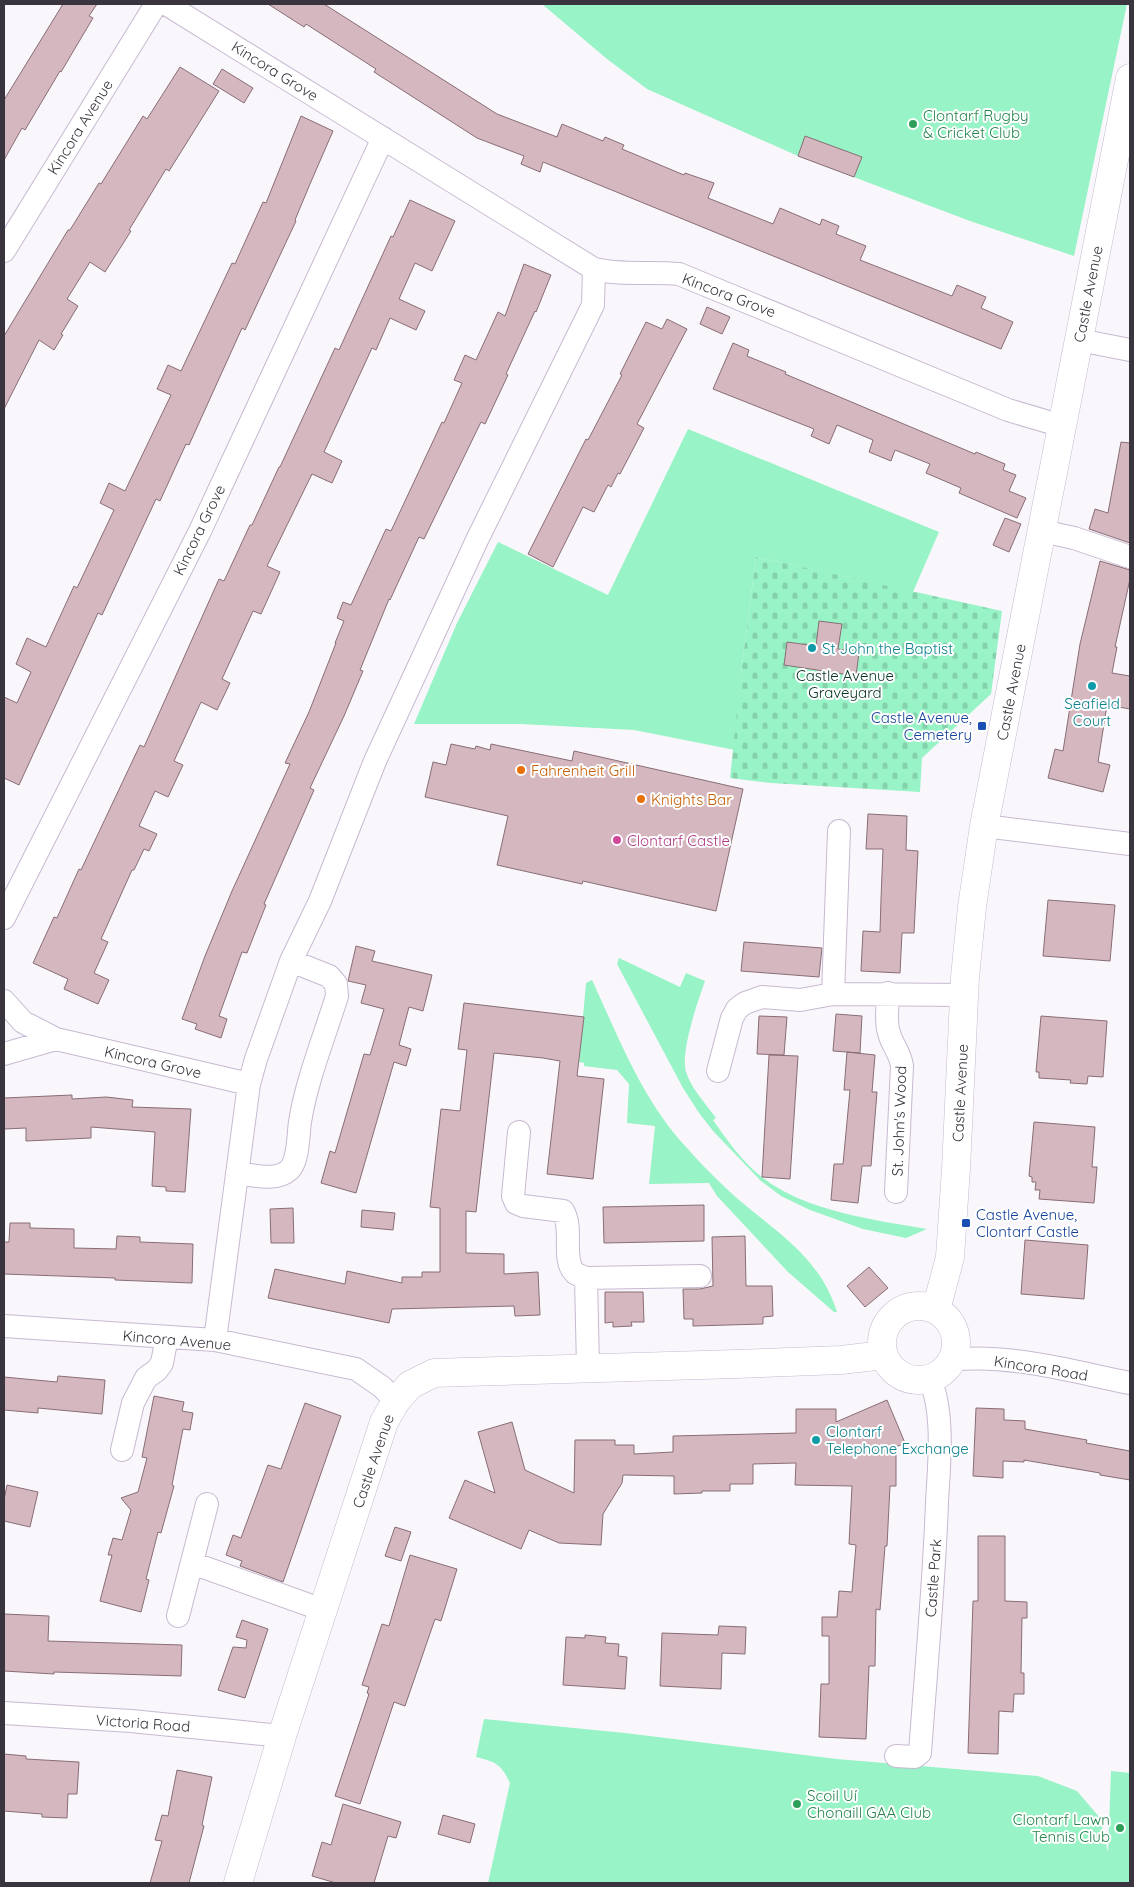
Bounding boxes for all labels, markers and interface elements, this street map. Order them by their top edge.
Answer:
street label: Kincora Grove [228,37,322,105]
street label: Kincora Avenue [43,76,117,178]
place label: Clontarf Rugby & Cricket Club [923,106,1029,142]
marker: Clontarf Rugby & Cricket Club [907,118,919,130]
street label: Castle Avenue [1069,244,1107,344]
street label: Kincora Grove [679,268,779,322]
street label: Kincora Grove [169,481,229,579]
place label: St John the Baptist [822,639,953,658]
marker: St John the Baptist [806,642,818,654]
street label: Castle Avenue [992,642,1030,742]
park label: Castle Avenue Graveyard [796,666,894,702]
marker: Seafield Court [1086,680,1098,692]
place label: Seafield Court [1064,694,1120,730]
place label: Castle Avenue, Cemetery [871,708,972,744]
marker: Castle Avenue, Cemetery [976,720,988,732]
place label: Fahrenheit Grill [531,761,635,780]
marker: Fahrenheit Grill [515,764,527,776]
place label: Knights Bar [651,790,732,809]
marker: Knights Bar [635,793,647,805]
place label: Clontarf Castle [627,831,730,850]
marker: Clontarf Castle [611,834,623,846]
street label: Kincora Grove [103,1042,203,1082]
street label: Castle Avenue [948,1043,972,1143]
street label: St. John's Wood [888,1065,910,1177]
place label: Castle Avenue, Clontarf Castle [976,1205,1079,1241]
marker: Castle Avenue, Clontarf Castle [960,1217,972,1229]
street label: Kincora Avenue [122,1326,232,1354]
street label: Kincora Road [993,1351,1089,1385]
street label: Castle Avenue [348,1411,398,1511]
place label: Clontarf Telephone Exchange [826,1422,969,1458]
marker: Clontarf Telephone Exchange [810,1434,822,1446]
street label: Castle Park [921,1538,945,1618]
street label: Victoria Road [95,1710,191,1736]
place label: Scoil Uí Chonaill GAA Club [807,1786,931,1822]
marker: Scoil Uí Chonaill GAA Club [791,1798,803,1810]
place label: Clontarf Lawn Tennis Club [1013,1810,1110,1846]
marker: Clontarf Lawn Tennis Club [1114,1822,1126,1834]

